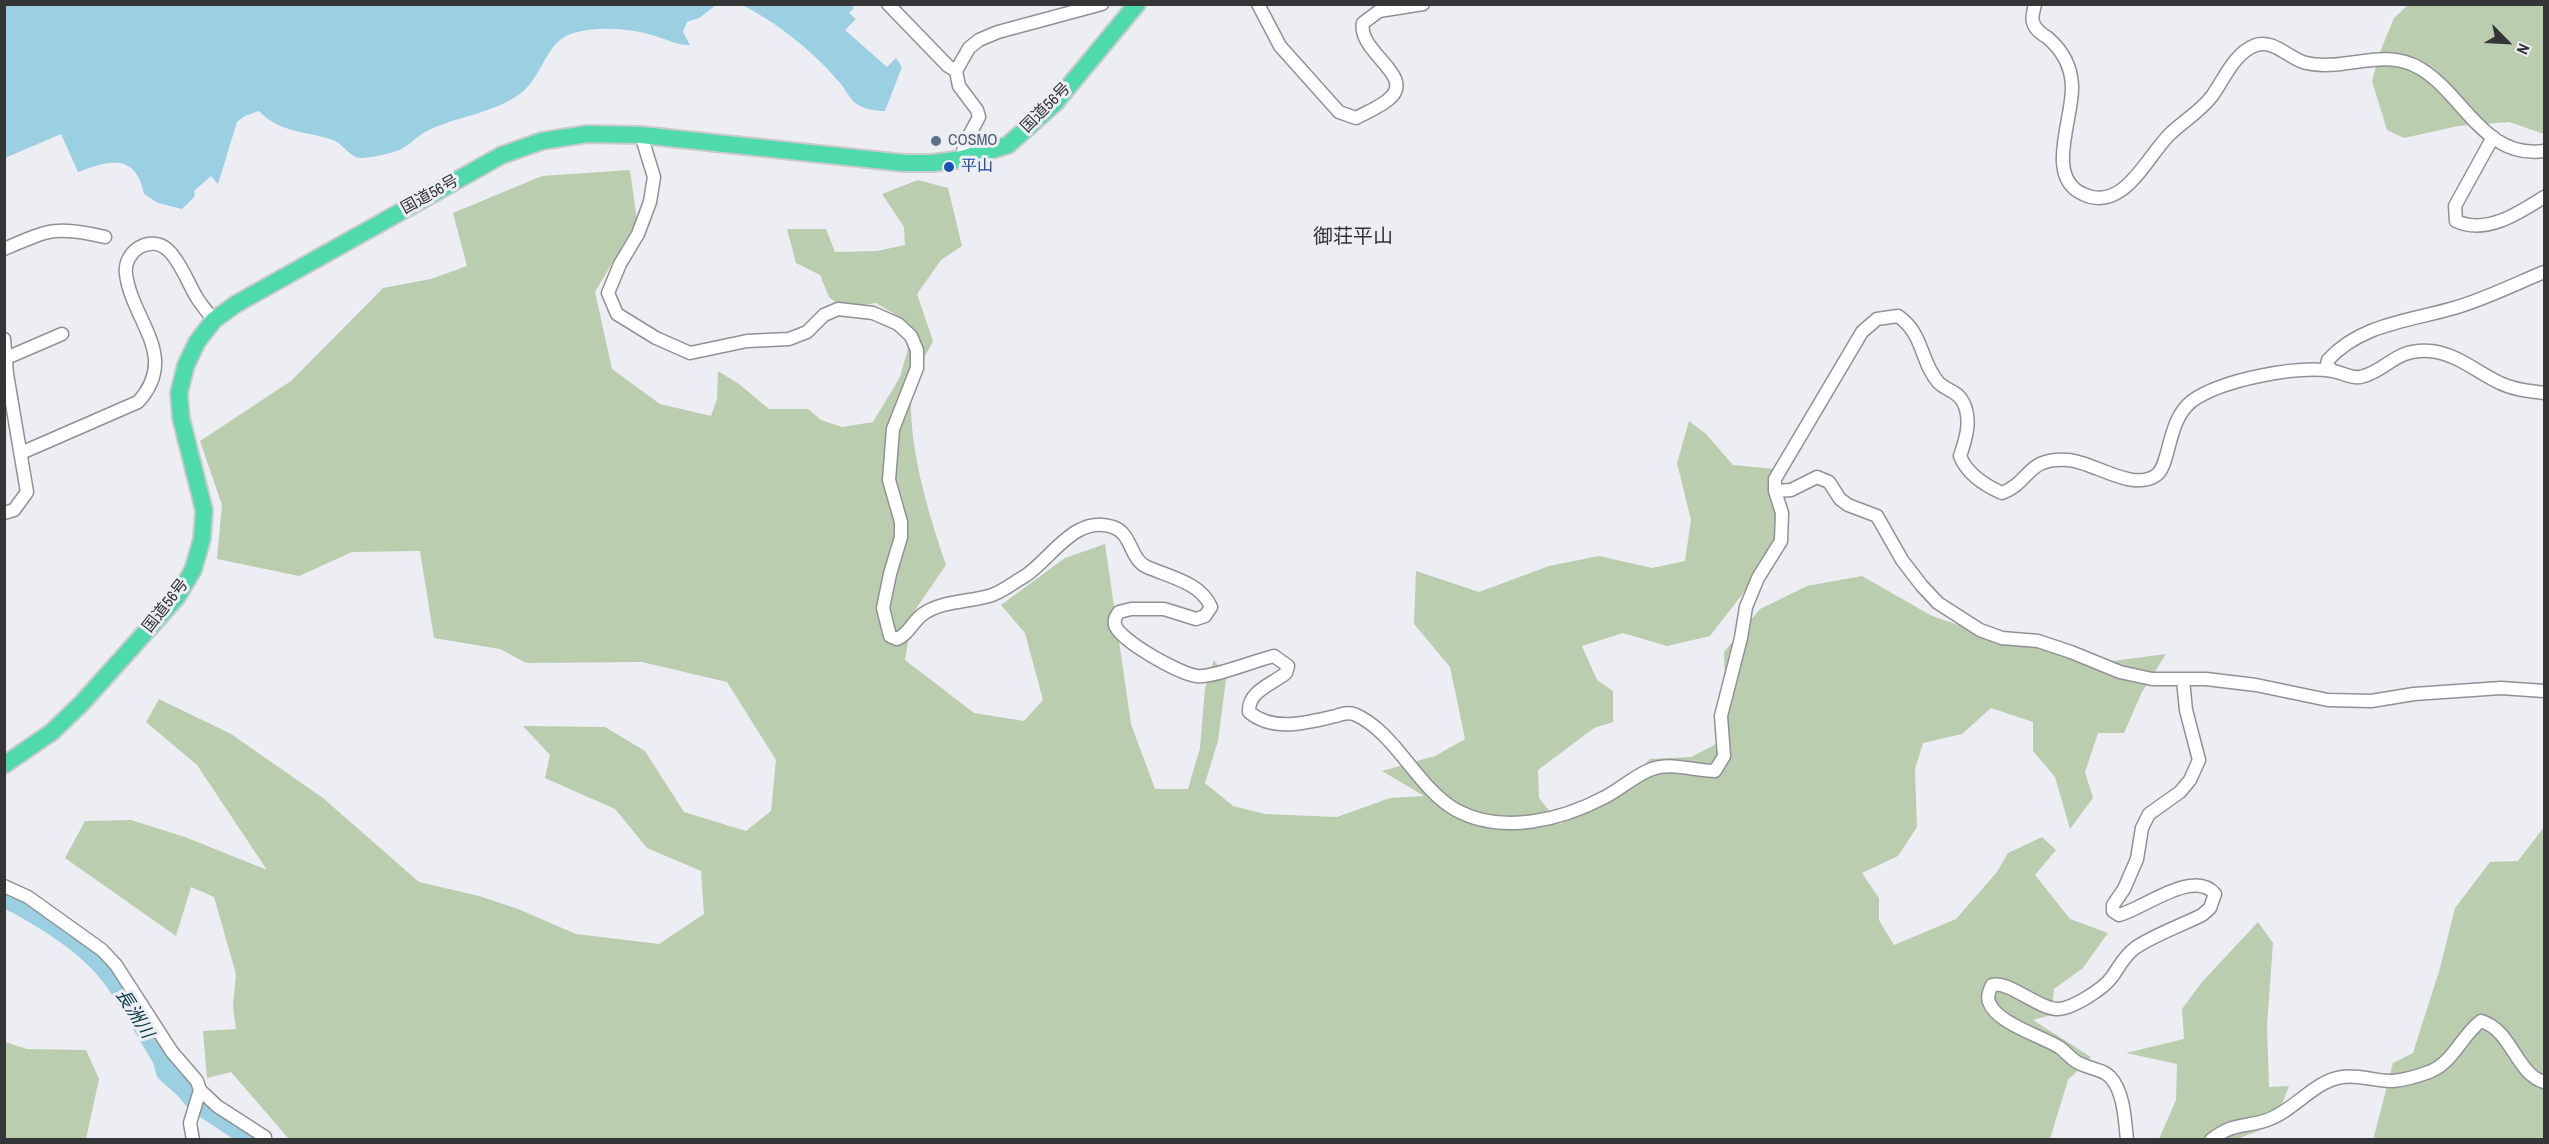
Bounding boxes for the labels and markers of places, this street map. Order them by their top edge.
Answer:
place label: COSMO [948,131,998,151]
marker: COSMO [929,134,943,148]
place label: 平山 [961,157,993,177]
marker: 平山 [942,160,956,174]

